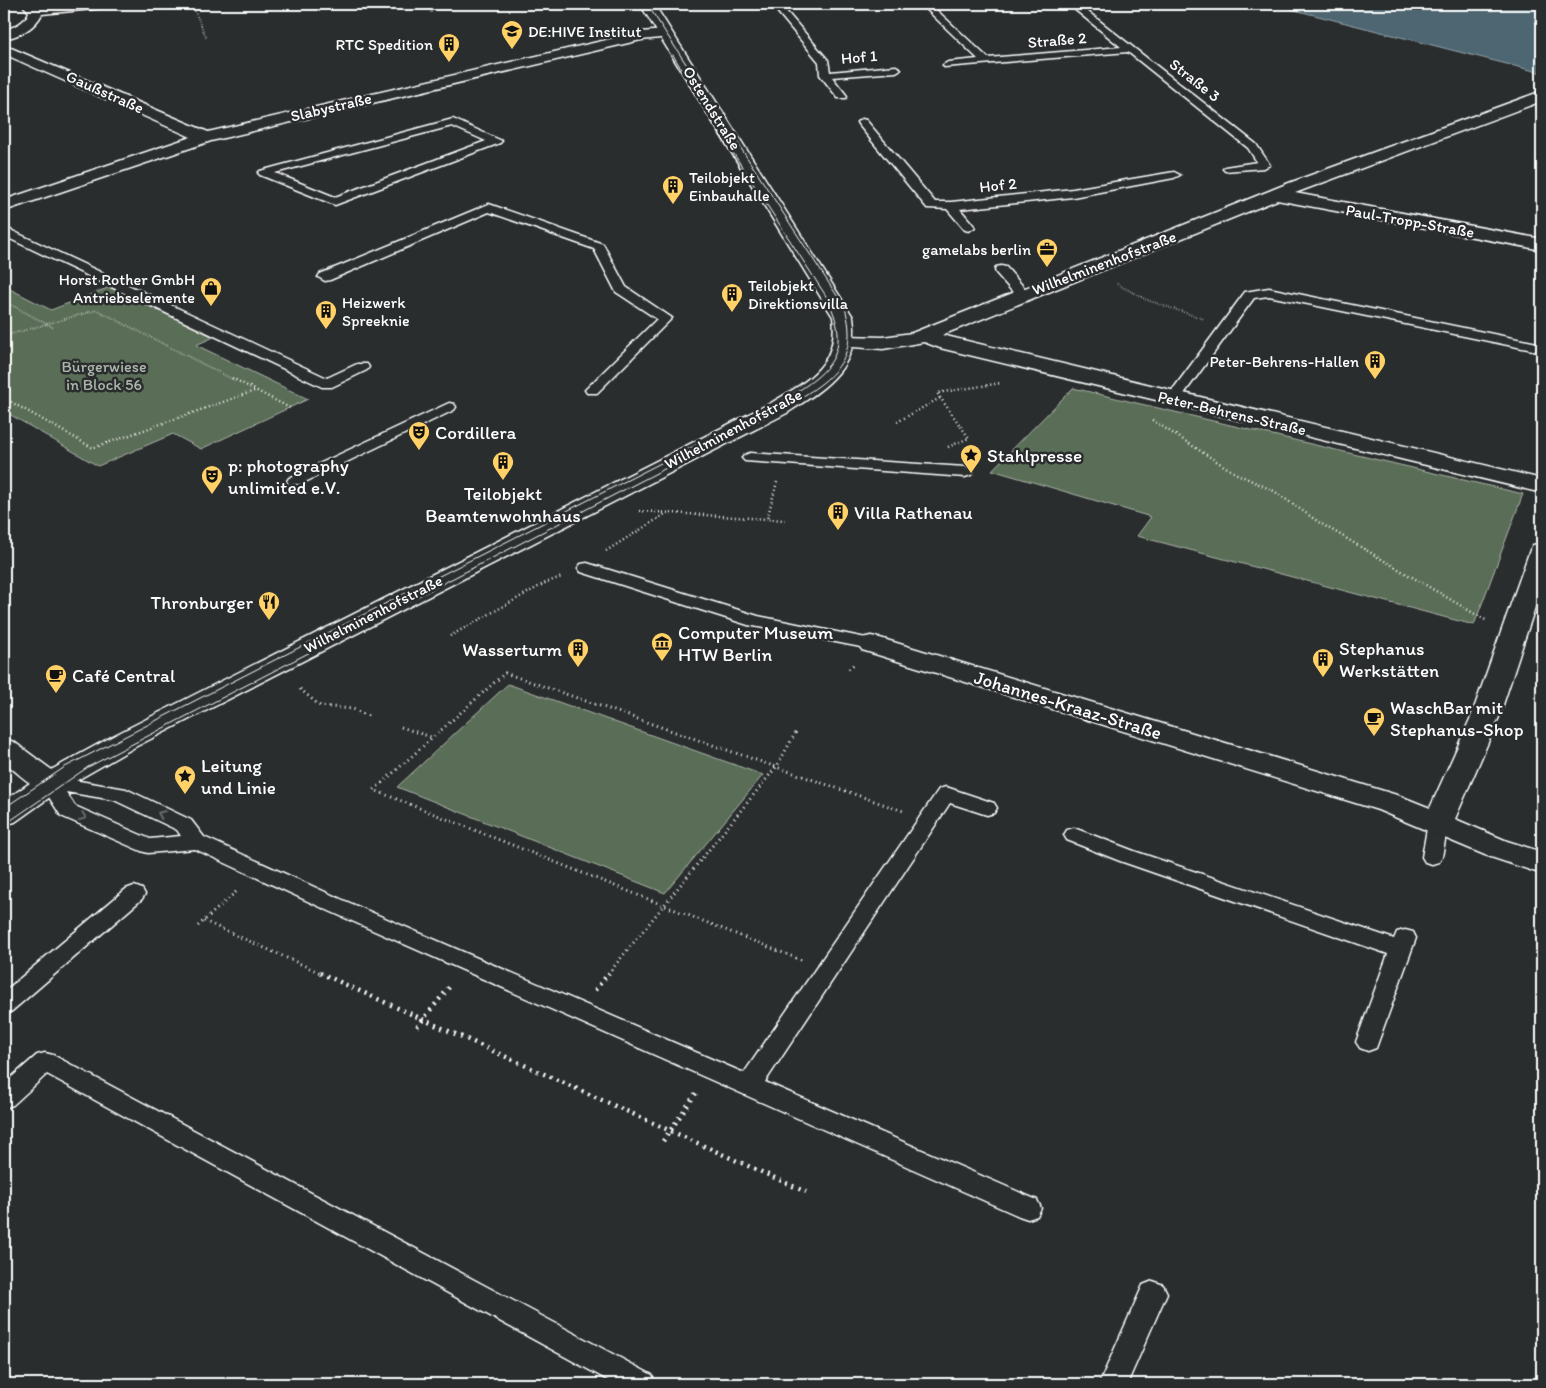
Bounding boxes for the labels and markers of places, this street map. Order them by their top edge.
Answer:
school or university icon: DE:HIVE Institut [500,19,524,50]
place label: DE:HIVE Institut [528,22,641,41]
building icon: RTC Spedition [437,32,461,63]
place label: RTC Spedition [335,35,433,54]
place label: Teilobjekt Einbauhalle [689,168,770,205]
building icon: Teilobjekt Einbauhalle [661,174,685,205]
office icon: gamelabs berlin [1035,237,1059,268]
place label: gamelabs berlin [922,240,1031,259]
place label: Horst Rother GmbH Antriebselemente [59,270,195,307]
shop icon: Horst Rother GmbH Antriebselemente [199,276,223,307]
place label: Teilobjekt Direktionsvilla [748,276,849,313]
building icon: Teilobjekt Direktionsvilla [720,282,744,313]
place label: Heizwerk Spreeknie [342,293,410,330]
building icon: Heizwerk Spreeknie [314,299,338,330]
building icon: Peter-Behrens-Hallen [1363,349,1387,380]
place label: Peter-Behrens-Hallen [1209,352,1359,371]
theatre icon: Cordillera [407,420,431,451]
place label: Cordillera [435,421,517,444]
place icon: Stahlpresse [959,443,983,474]
place label: Stahlpresse [987,444,1082,467]
building icon: Teilobjekt Beamtenwohnhaus [491,450,515,481]
place label: p: photography unlimited e.V. [228,454,349,499]
theatre icon: p: photography unlimited e.V. [200,464,224,495]
place label: Teilobjekt Beamtenwohnhaus [425,482,581,527]
building icon: Villa Rathenau [826,500,850,531]
place label: Villa Rathenau [854,501,973,524]
restaurant icon: Thronburger [257,590,281,621]
place label: Thronburger [151,591,253,614]
place label: Computer Museum HTW Berlin [678,621,833,666]
museum icon: Computer Museum HTW Berlin [650,631,674,662]
building icon: Wasserturm [566,637,590,668]
place label: Stephanus Werkstätten [1339,637,1439,682]
place label: Wasserturm [462,638,562,661]
building icon: Stephanus Werkstätten [1311,647,1335,678]
cafe icon: Café Central [44,663,68,694]
place label: Café Central [72,664,176,687]
place label: WaschBar mit Stephanus-Shop [1390,696,1524,741]
cafe icon: WaschBar mit Stephanus-Shop [1362,706,1386,737]
place label: Leitung und Linie [201,754,276,799]
place icon: Leitung und Linie [173,764,197,795]

